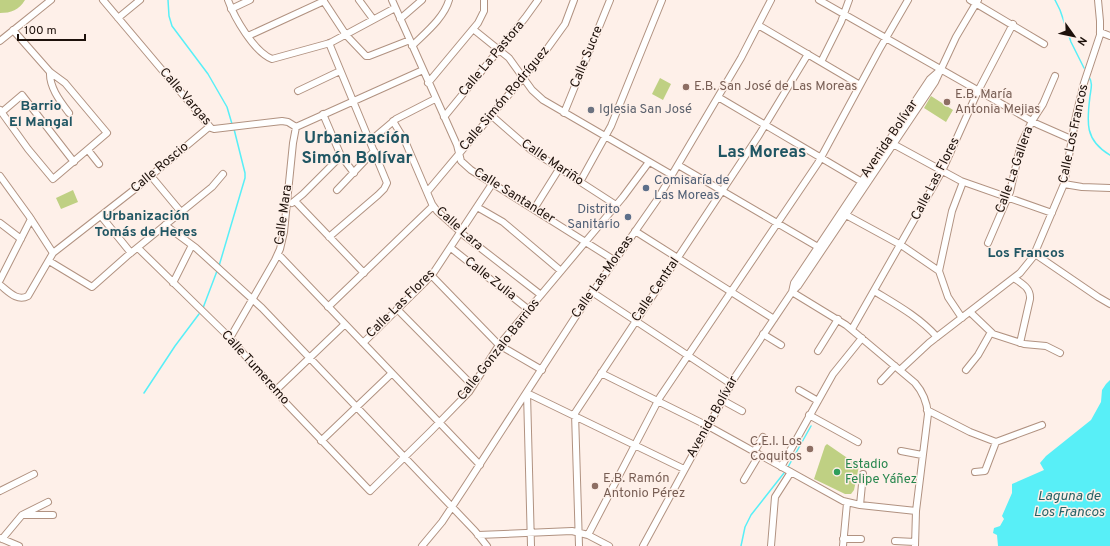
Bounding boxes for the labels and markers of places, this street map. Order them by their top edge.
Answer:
place label: E.B. San José de Las Moreas [694,79,857,95]
marker: E.B. San José de Las Moreas [681,82,691,92]
place label: E.B. María Antonia Mejias [955,87,1040,118]
marker: E.B. María Antonia Mejias [942,97,952,107]
place label: Iglesia San José [599,102,692,118]
marker: Iglesia San José [586,105,596,115]
place label: Comisaría de Las Moreas [654,173,730,204]
marker: Comisaría de Las Moreas [641,183,651,193]
place label: Distrito Sanitario [567,202,620,233]
marker: Distrito Sanitario [623,212,633,222]
place label: C.E.I. Los Coquitos [750,434,802,465]
marker: C.E.I. Los Coquitos [805,444,815,454]
place label: Estadio Felipe Yáñez [845,457,917,488]
marker: Estadio Felipe Yáñez [832,467,842,477]
place label: E.B. Ramón Antonio Pérez [603,471,685,502]
marker: E.B. Ramón Antonio Pérez [590,481,600,491]

